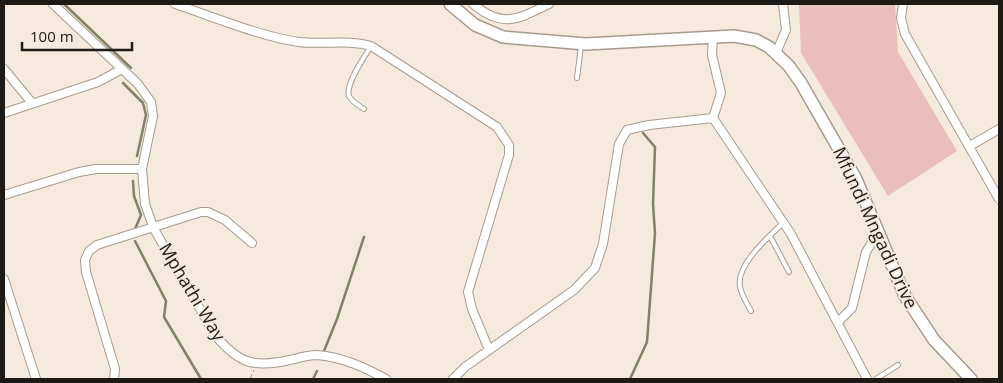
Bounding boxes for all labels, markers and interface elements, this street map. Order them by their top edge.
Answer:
scale bar [22,20,132,52]
text: 100 m [30,26,74,46]
street label: Mfundi Mngadi Drive [828,143,924,312]
street label: Mphathi Way [154,238,232,346]

